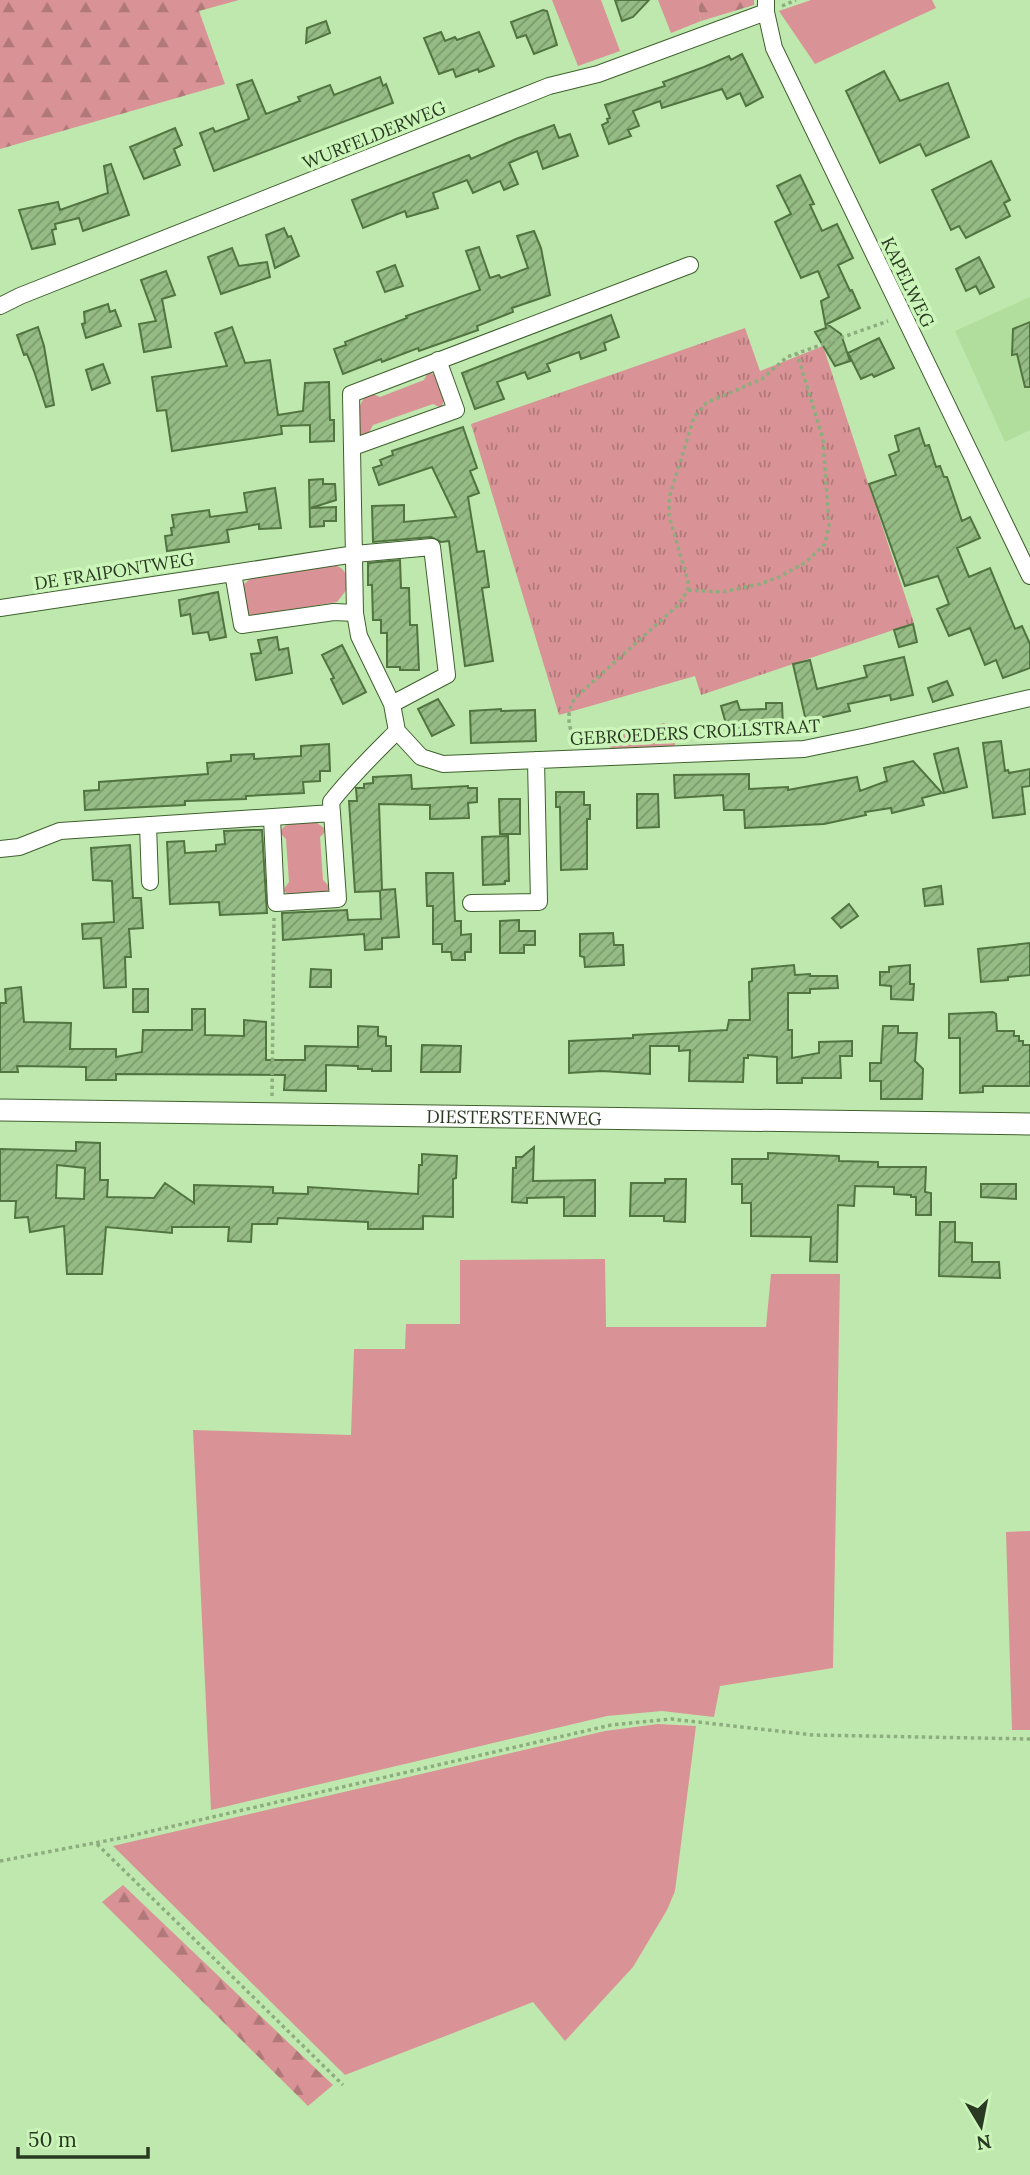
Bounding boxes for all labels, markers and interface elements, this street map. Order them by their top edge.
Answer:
street label: WURFELDERWEG [299,96,449,174]
street label: KAPELWEG [876,233,940,331]
street label: DE FRAIPONTWEG [32,547,196,595]
street label: GEBROEDERS CROLLSTRAAT [569,714,821,750]
street label: DIESTERSTEENWEG [426,1104,602,1130]
north arrow [946,2091,1016,2161]
scale bar [18,2116,147,2160]
text: 50 m [28,2126,77,2153]
text: N [974,2130,993,2156]

